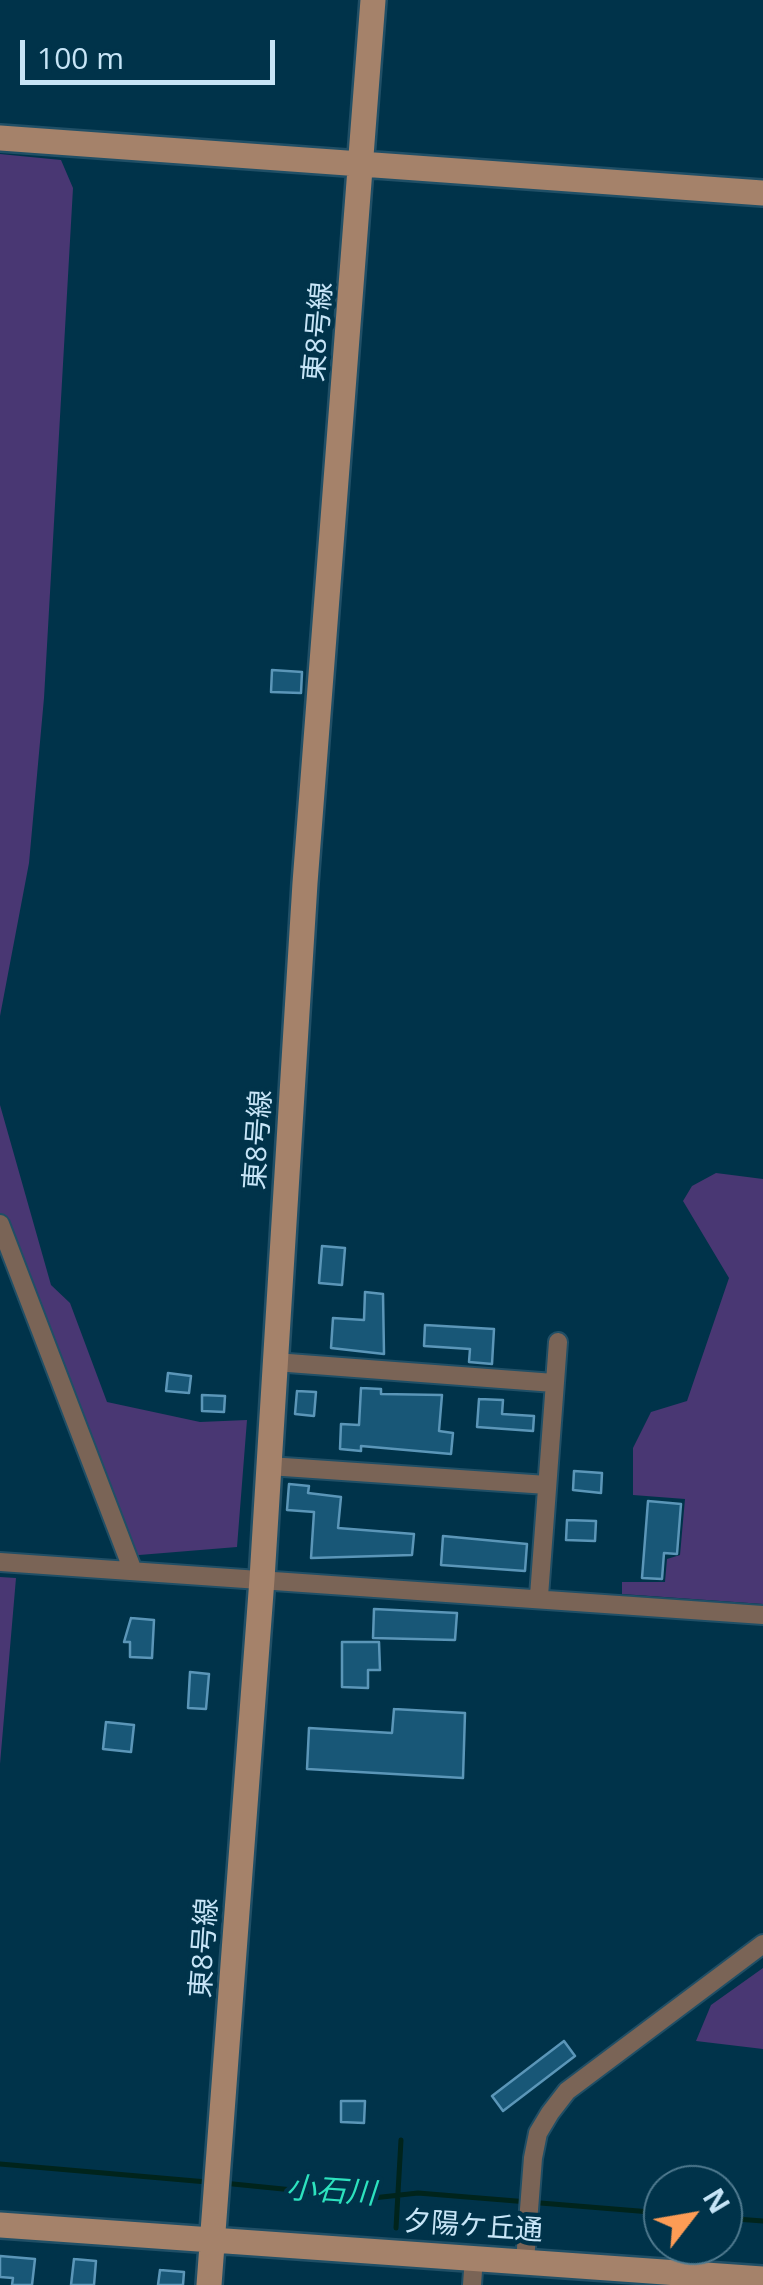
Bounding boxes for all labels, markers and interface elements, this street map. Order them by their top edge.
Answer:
scale bar [25,20,280,82]
text: 100 m [37,37,124,78]
street label: 東8号線 [298,281,340,383]
street label: 東8号線 [239,1089,279,1191]
street label: 東8号線 [185,1897,225,1999]
north arrow [643,2165,743,2265]
water label: 小石川 [285,2171,377,2213]
text: N [695,2181,739,2220]
street label: 夕陽ケ丘通 [402,2205,544,2249]

